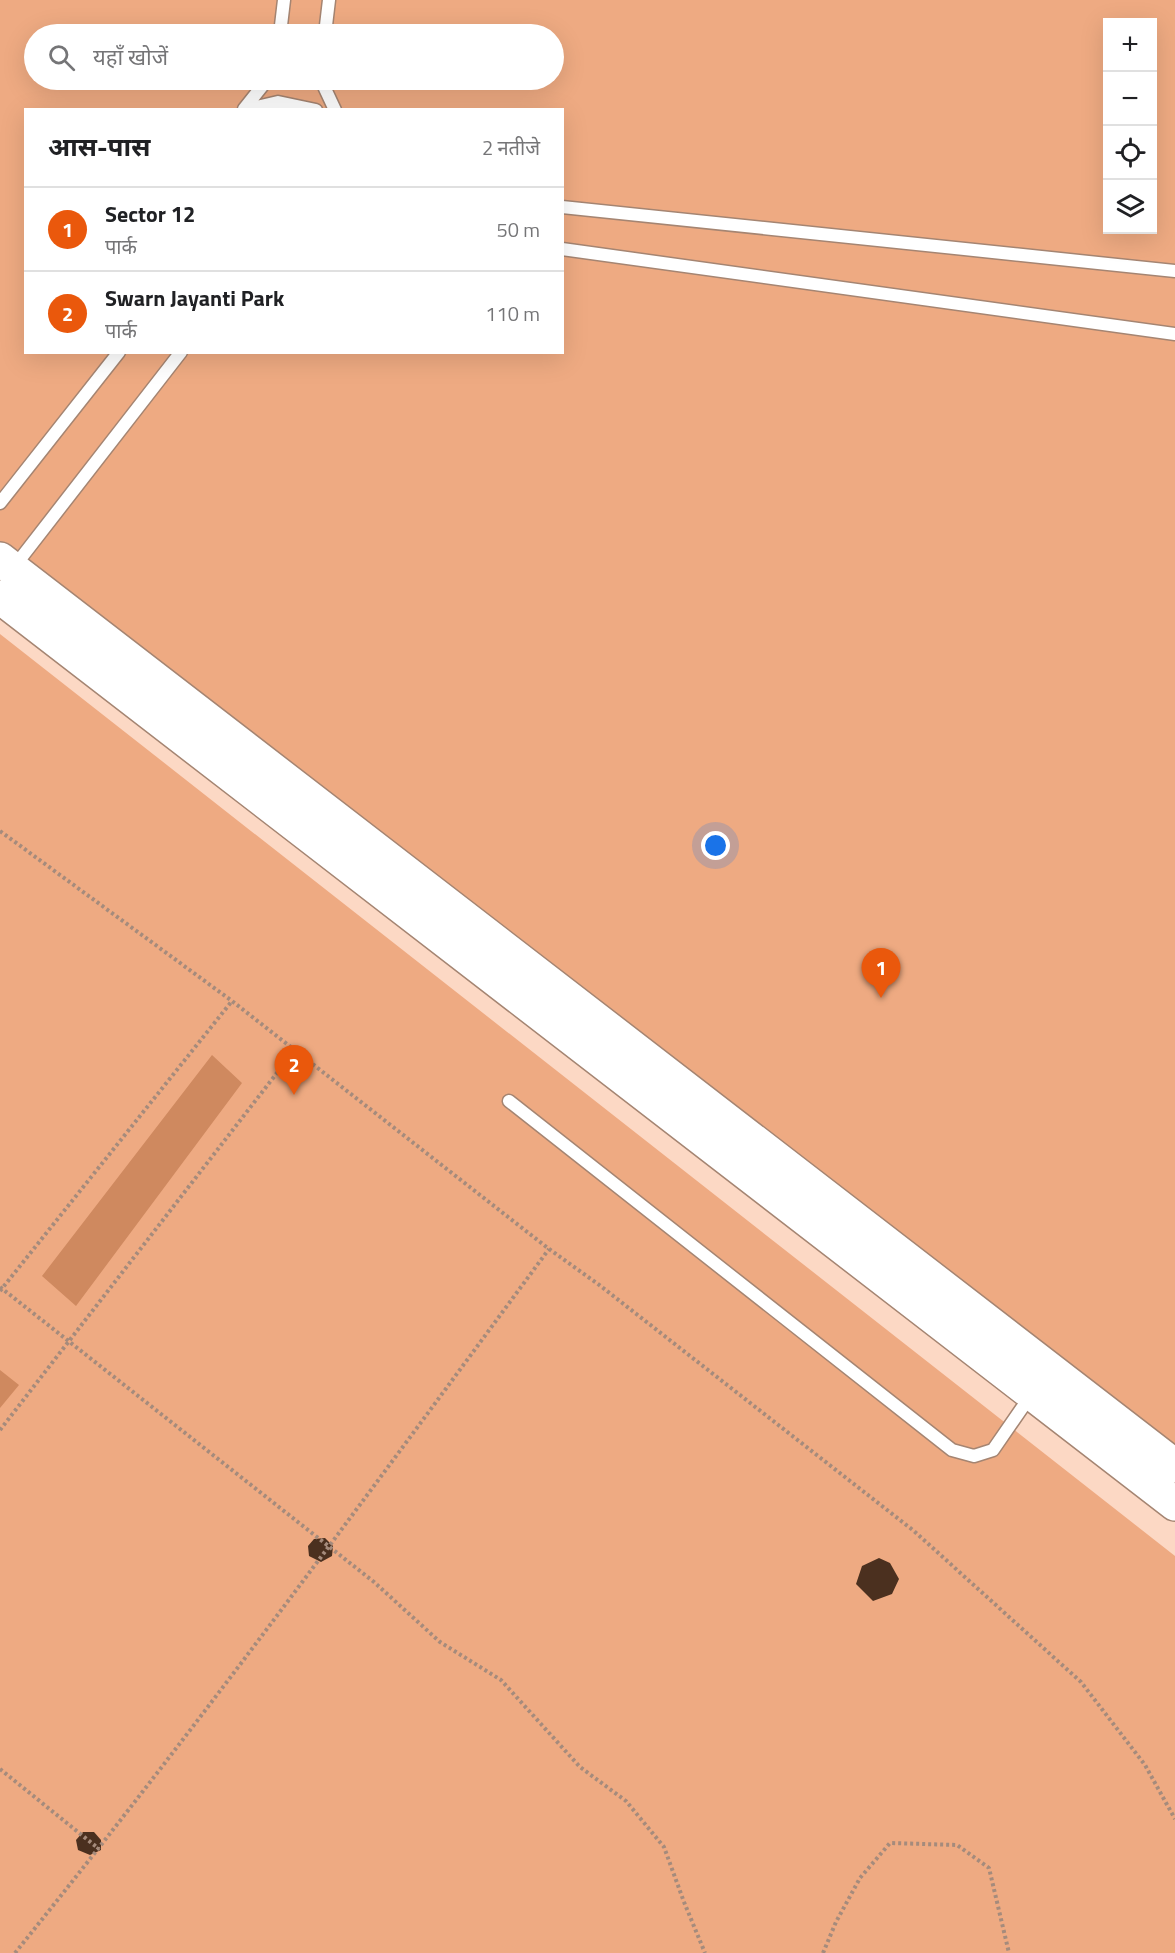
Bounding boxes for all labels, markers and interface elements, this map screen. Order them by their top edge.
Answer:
map controls [1103,18,1157,234]
button: + [1103,18,1157,72]
search box [24,24,564,90]
text: यहाँ खोजें [93,40,168,74]
icon: search [45,41,78,74]
button: − [1103,72,1157,126]
button: locate [1103,126,1157,180]
text: आस-पास [48,127,150,166]
text: 2 नतीजे [482,132,540,163]
button: layers [1103,180,1157,234]
text: Sector 12 [105,197,195,231]
text: 1 [62,214,73,245]
text: 50 m [496,214,540,245]
text: पार्क [105,231,137,262]
text: Swarn Jayanti Park [105,281,284,315]
text: 2 [62,298,73,329]
text: 110 m [485,298,540,329]
text: पार्क [105,315,137,346]
your location [701,831,730,860]
pin: 1 [862,948,900,998]
pin: 2 [274,1046,314,1095]

